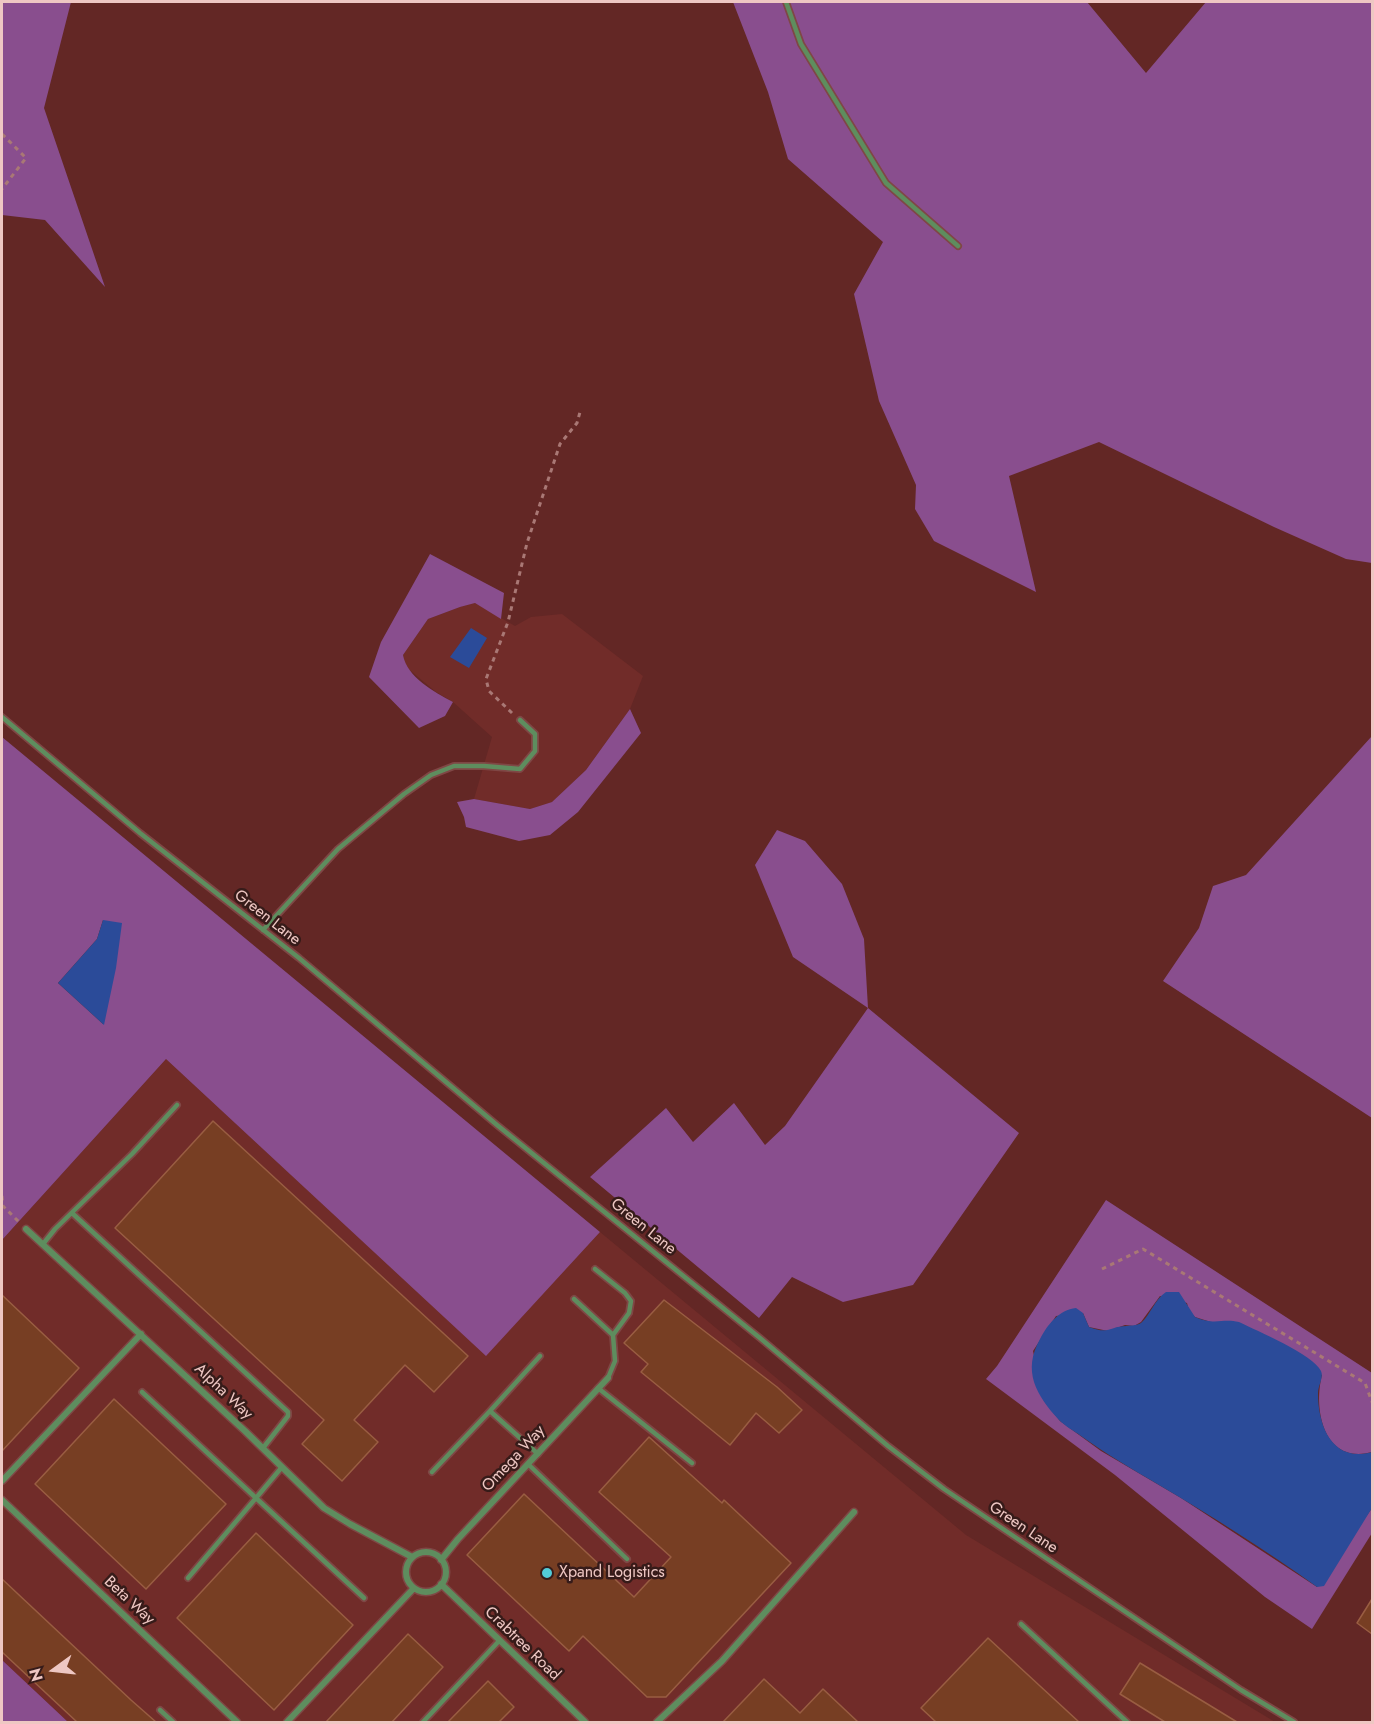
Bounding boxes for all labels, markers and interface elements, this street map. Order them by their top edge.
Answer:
street label: Green Lane [230,886,304,950]
street label: Green Lane [606,1195,680,1259]
street label: Alpha Way [190,1360,256,1424]
street label: Omega Way [478,1422,550,1496]
street label: Green Lane [985,1498,1061,1558]
place label: Xpand Logistics [559,1563,665,1583]
marker: Xpand Logistics [540,1566,554,1580]
street label: Beta Way [100,1573,158,1629]
street label: Crabtree Road [480,1603,564,1685]
north arrow [24,1640,84,1700]
text: N [23,1666,49,1684]

